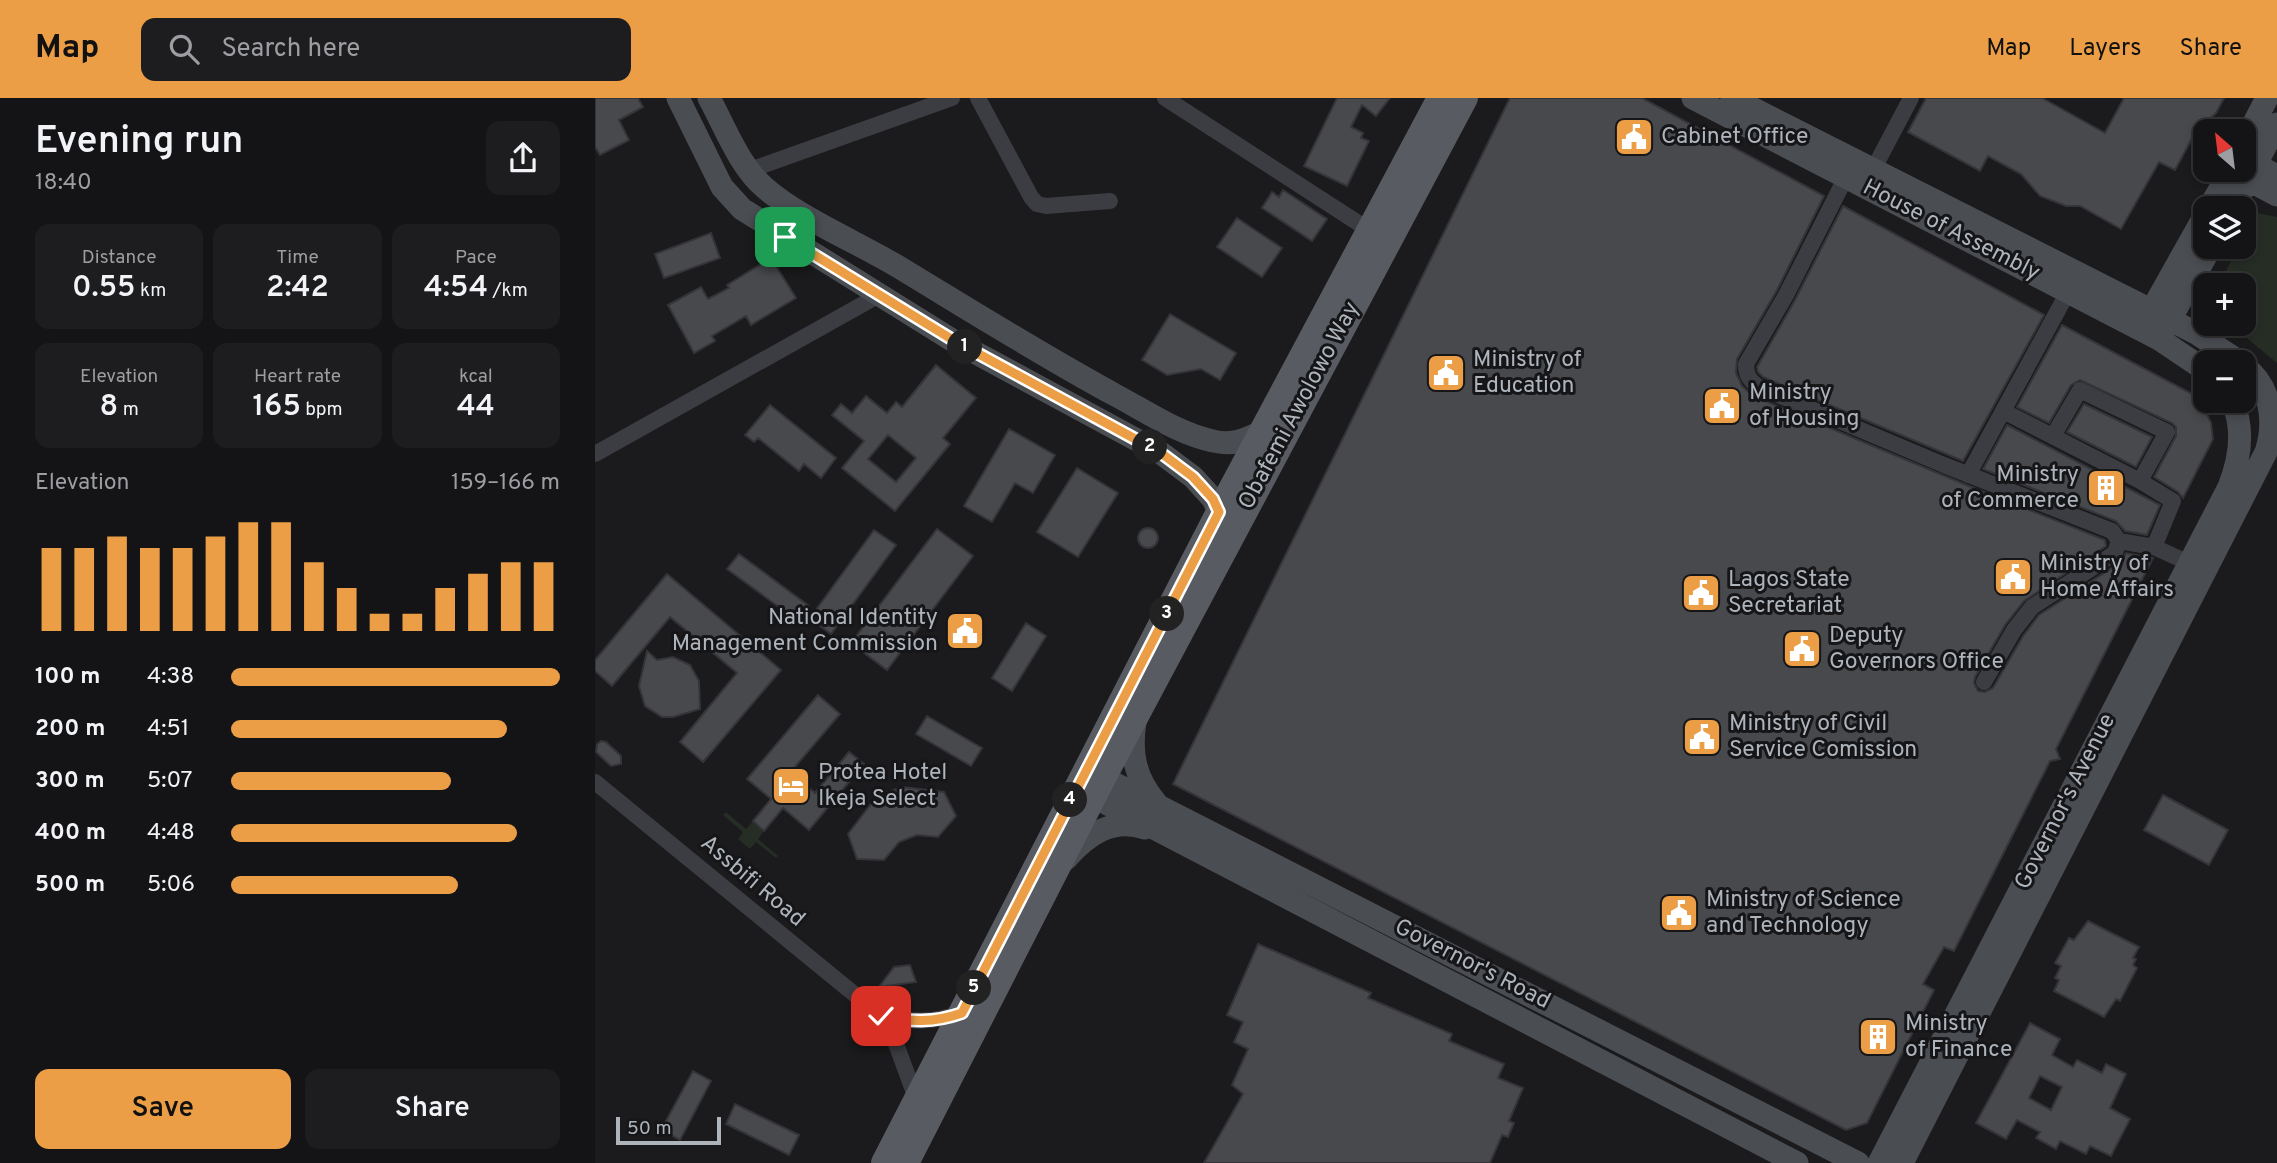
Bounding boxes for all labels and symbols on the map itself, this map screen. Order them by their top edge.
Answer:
public building icon: Cabinet Office [1613,116,1655,158]
north arrow [2193,119,2256,182]
place label: Cabinet Office [1661,123,1808,152]
street label: House of Assembly [1858,174,2044,288]
pin [755,207,815,267]
street label: Obafemi Awolowo Way [1233,297,1367,515]
pin: 1 [947,330,983,364]
place label: Ministry of Education [1473,346,1582,401]
public building icon: Ministry of Education [1425,352,1467,394]
place label: Ministry of Housing [1749,379,1860,434]
public building icon: Ministry of Housing [1701,385,1743,427]
pin: 2 [1133,430,1167,464]
place label: Ministry of Commerce [1941,461,2079,516]
building icon: Ministry of Commerce [2085,467,2127,509]
place label: Ministry of Home Affairs [2040,550,2174,605]
public building icon: Ministry of Home Affairs [1992,556,2034,598]
place label: Lagos State Secretariat [1728,566,1850,621]
public building icon: Lagos State Secretariat [1680,572,1722,614]
pin: 3 [1149,596,1185,632]
place label: National Identity Management Commission [672,604,938,659]
public building icon: National Identity Management Commission [944,610,986,652]
place label: Deputy Governors Office [1829,622,2004,677]
public building icon: Deputy Governors Office [1781,628,1823,670]
street label: Governor's Avenue [2009,709,2123,895]
place label: Ministry of Civil Service Comission [1729,710,1917,765]
public building icon: Ministry of Civil Service Comission [1681,716,1723,758]
place label: Protea Hotel Ikeja Select [818,759,947,814]
hotel icon: Protea Hotel Ikeja Select [770,765,812,807]
pin: 4 [1053,782,1087,818]
street label: Assbifi Road [694,830,810,934]
place label: Ministry of Science and Technology [1706,886,1901,941]
public building icon: Ministry of Science and Technology [1658,892,1700,934]
street label: Governor's Road [1389,913,1555,1017]
pin: 5 [957,970,991,1006]
pin [851,986,911,1046]
place label: Ministry of Finance [1905,1010,2012,1065]
building icon: Ministry of Finance [1857,1016,1899,1058]
scale bar [616,1114,721,1146]

